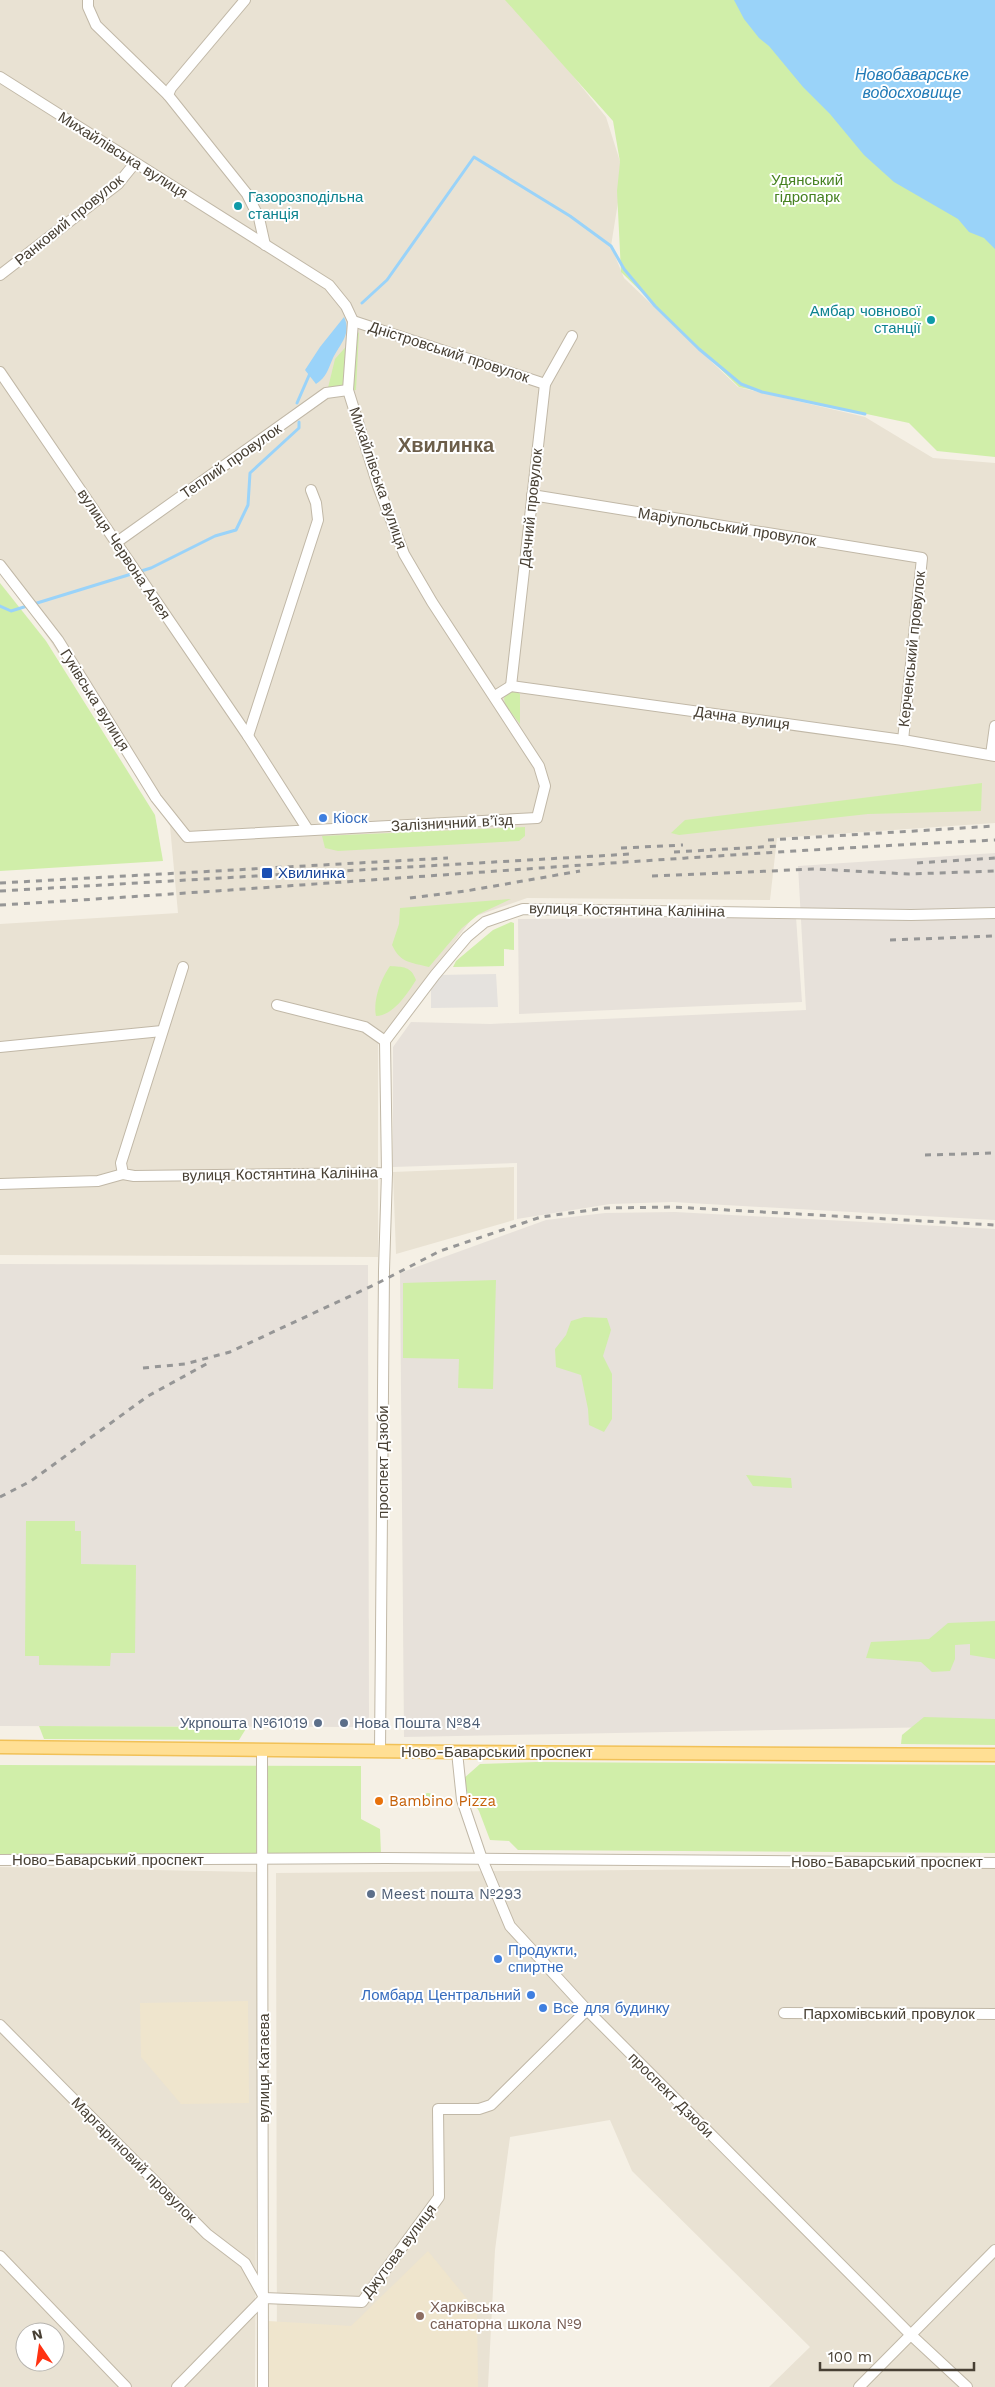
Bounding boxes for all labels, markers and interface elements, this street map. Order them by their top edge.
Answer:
water label: Новобаварське водосховище [855,65,969,102]
street label: Михайлівська вулиця [55,108,191,202]
street label: Ранковий провулок [11,170,127,269]
park label: Удянський гідропарк [771,171,843,206]
place label: Газорозподільна станція [248,188,364,223]
marker: Газорозподільна станція [232,200,244,212]
place label: Амбар човнової станції [810,302,922,337]
marker: Амбар човнової станції [925,314,937,326]
street label: Дністровський провулок [366,318,532,387]
street label: Михайлівська вулиця [345,405,411,551]
street label: Теплий провулок [177,419,285,502]
district label: Хвилинка [398,433,495,457]
street label: Дачний провулок [516,447,546,568]
street label: вулиця Червона Алея [74,485,174,623]
street label: Маріупольський провулок [637,504,818,550]
street label: Керченський провулок [895,570,929,728]
street label: Гуківська вулиця [56,646,134,754]
street label: Дачна вулиця [693,702,791,734]
place label: Кіоск [333,809,368,827]
street label: Залізничний в’їзд [390,811,514,835]
marker: Кіоск [317,812,329,824]
place label: Хвилинка [278,864,346,882]
marker: Хвилинка [260,866,274,880]
street label: вулиця Костянтина Калініна [529,899,726,921]
street label: вулиця Костянтина Калініна [182,1163,379,1185]
street label: проспект Дзюби [374,1405,392,1519]
place label: Укрпошта №61019 [180,1714,308,1732]
place label: Нова Пошта №84 [354,1714,481,1732]
marker: Укрпошта №61019 [312,1717,324,1729]
marker: Нова Пошта №84 [338,1717,350,1729]
street label: Ново-Баварський проспект [401,1743,593,1761]
place label: Bambino Pizza [389,1792,497,1810]
marker: Bambino Pizza [373,1795,385,1807]
street label: Ново-Баварський проспект [12,1851,204,1869]
street label: Ново-Баварський проспект [791,1853,983,1871]
place label: Meest пошта №293 [381,1885,522,1903]
marker: Meest пошта №293 [365,1888,377,1900]
place label: Продукти, спиртне [508,1941,577,1976]
marker: Продукти, спиртне [492,1953,504,1965]
place label: Ломбард Центральний [361,1986,521,2004]
marker: Ломбард Центральний [525,1989,537,2001]
place label: Все для будинку [553,1999,670,2017]
marker: Все для будинку [537,2002,549,2014]
street label: Пархомівський провулок [803,2005,975,2023]
street label: вулиця Катаєва [255,2013,273,2123]
street label: проспект Дзюби [625,2049,717,2141]
street label: Маргариновий провулок [68,2094,201,2227]
street label: Джутова вулиця [358,2201,440,2301]
place label: Харківська санаторна школа №9 [430,2298,582,2333]
marker: Харківська санаторна школа №9 [414,2310,426,2322]
north arrow [15,2322,65,2372]
text: N [30,2325,44,2343]
scale bar [820,2340,974,2372]
text: 100 m [828,2348,872,2366]

